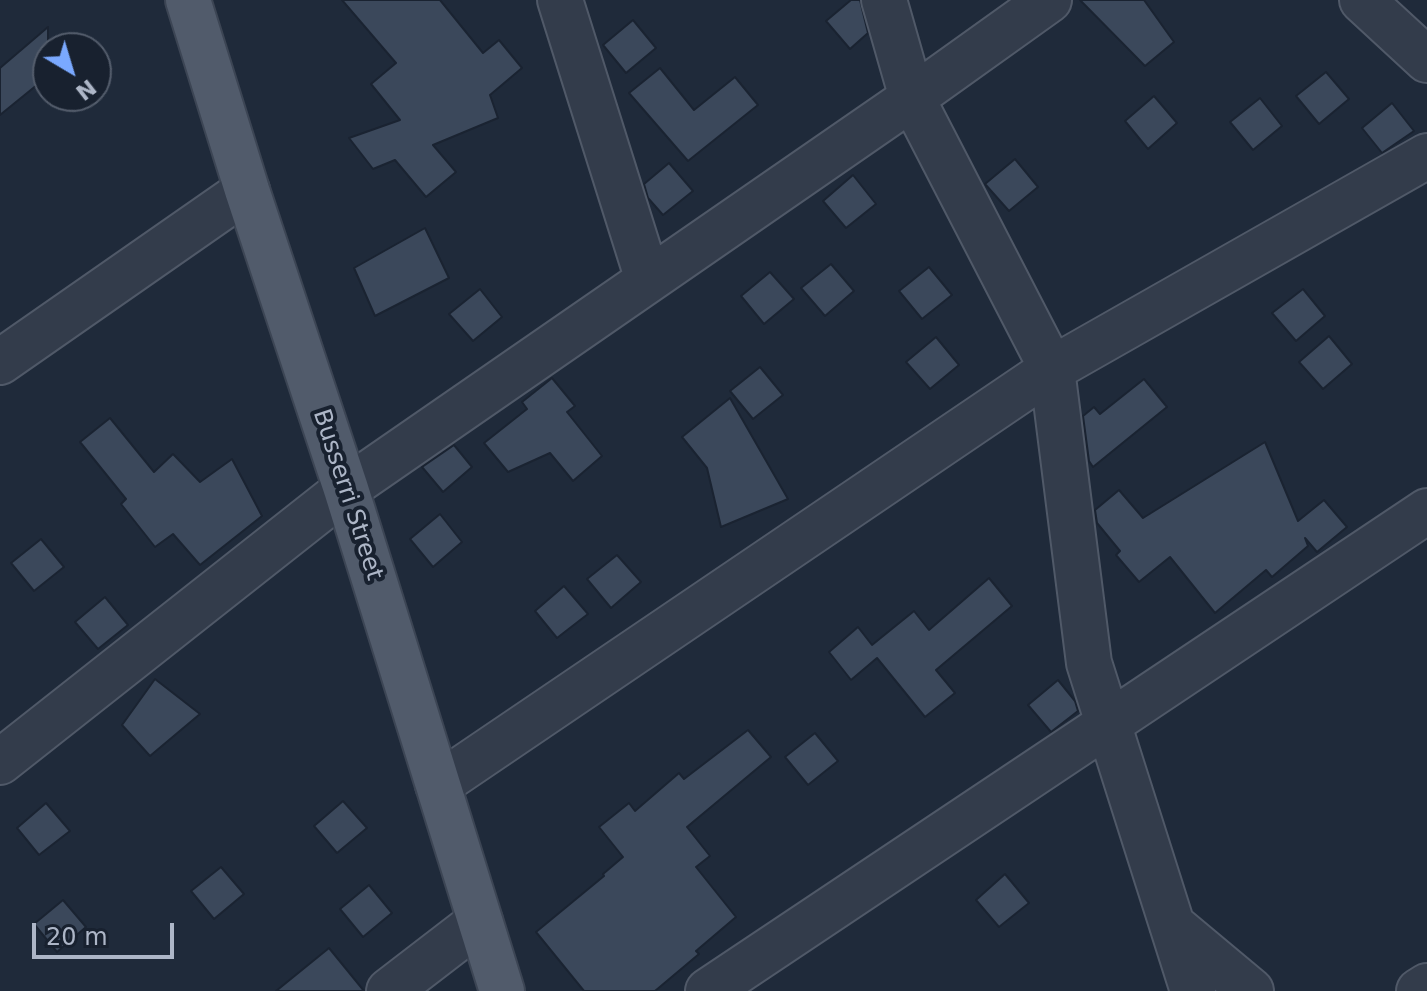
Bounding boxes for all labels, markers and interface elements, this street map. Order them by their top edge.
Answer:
north arrow [32,32,112,112]
text: N [71,74,101,105]
street label: Busserri Street [306,406,388,584]
scale bar [36,907,178,957]
text: 20 m [46,923,108,951]

